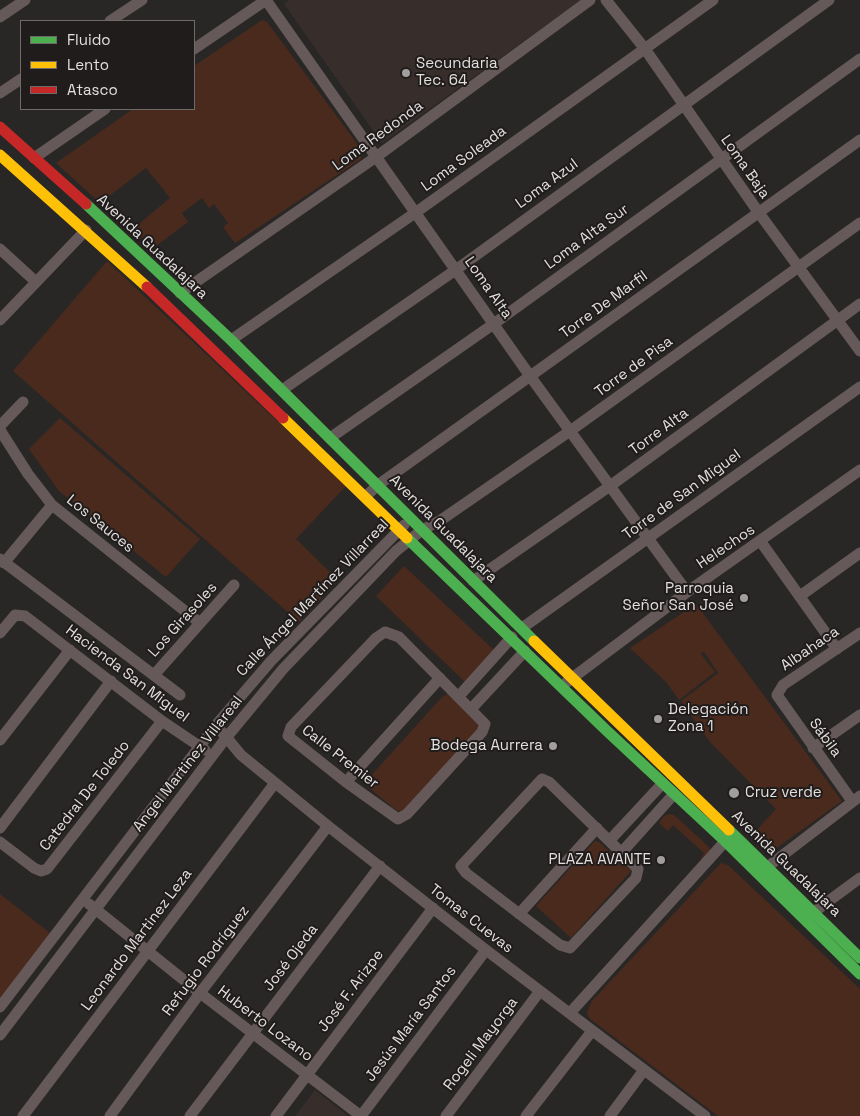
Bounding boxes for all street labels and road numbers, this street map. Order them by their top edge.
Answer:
street label: Loma Redonda [329,97,427,175]
street label: Loma Soleada [418,122,510,196]
street label: Loma Baja [717,132,773,202]
street label: Loma Azul [512,155,582,213]
street label: Avenida Guadalajara [93,191,211,303]
street label: Loma Alta Sur [542,201,632,273]
street label: Loma Alta [460,254,516,322]
street label: Torre De Marfil [557,267,651,343]
street label: Torre de Pisa [592,333,676,401]
street label: Torre Alta [626,404,692,460]
street label: Torre de San Miguel [619,446,745,544]
street label: Avenida Guadalajara [385,471,501,587]
street label: Los Sauces [63,491,137,557]
street label: Calle Ángel Martínez Villarreal [233,516,393,680]
street label: Helechos [693,521,759,573]
street label: Los Girasoles [145,579,221,661]
street label: Hacienda San Miguel [62,622,192,726]
street label: Albahaca [777,623,843,675]
street label: Angel Martinez Villareal [129,692,247,836]
street label: Sábila [805,715,845,761]
street label: Calle Premier [298,721,382,793]
street label: Catedral De Toledo [36,737,134,855]
street label: Avenida Guadalajara [727,807,845,921]
street label: Leonardo Martinez Leza [78,866,196,1014]
street label: Tomas Cuevas [425,881,517,957]
street label: Refugio Rodríguez [159,902,253,1020]
street label: José Ojeda [260,921,322,995]
street label: José F. Arizpe [314,946,388,1036]
street label: Jesús María Santos [362,963,460,1085]
street label: Huberto Lozano [214,982,316,1066]
street label: Rogeli Mayorga [440,994,522,1094]

